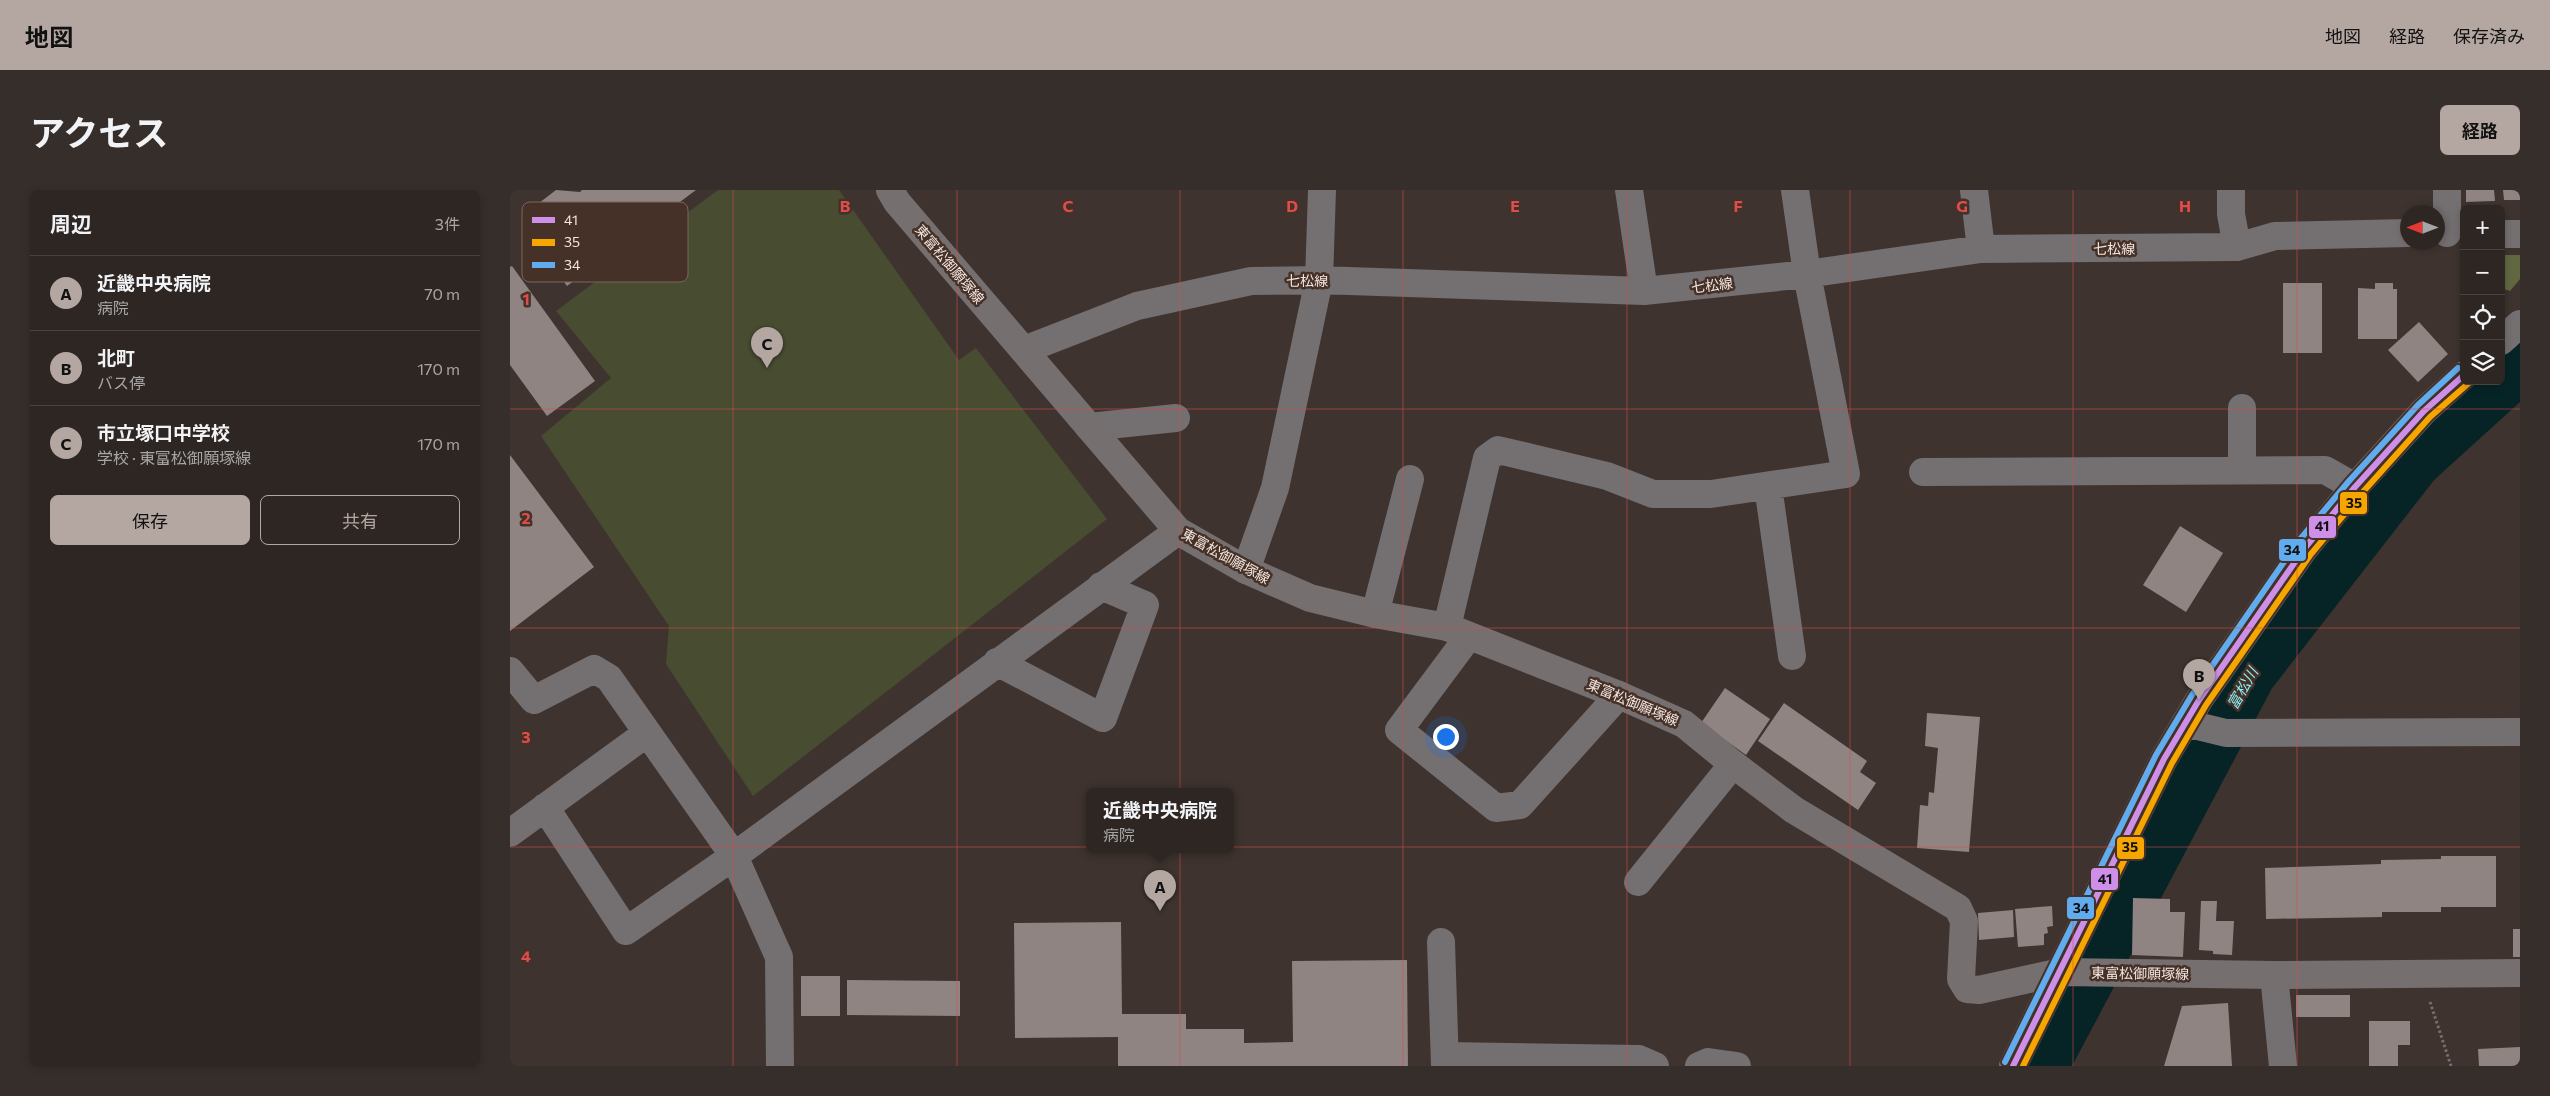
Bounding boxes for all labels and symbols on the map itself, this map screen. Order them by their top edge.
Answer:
text: B [840,196,851,215]
text: C [1063,196,1074,215]
text: D [1286,196,1298,215]
text: E [1510,196,1520,215]
text: F [1733,196,1743,215]
text: G [1956,196,1968,215]
text: H [2179,196,2191,215]
legend [522,202,688,282]
north arrow [2400,205,2445,250]
text: 41 [564,211,578,228]
street label: 東富松御願塚線 [912,221,988,307]
text: 35 [564,233,580,250]
street label: 七松線 [2093,240,2135,257]
text: 34 [564,256,581,273]
street label: 七松線 [1286,272,1328,289]
street label: 七松線 [1690,274,1734,296]
text: 1 [522,289,530,308]
pin: C [751,327,783,368]
line badge: 35 [2339,491,2368,515]
text: 35 [2346,494,2362,511]
text: 2 [521,508,531,527]
line badge: 41 [2308,515,2337,539]
text: 41 [2315,517,2329,534]
street label: 東富松御願塚線 [1179,525,1273,587]
line badge: 34 [2278,538,2307,562]
text: 34 [2284,541,2301,558]
pin: B [2183,659,2215,700]
water label: 富松川 [2223,662,2262,712]
street label: 東富松御願塚線 [1585,675,1681,729]
your location [1433,724,1459,750]
text: 3 [521,727,531,746]
line badge: 35 [2116,836,2145,860]
text: 35 [2122,838,2138,855]
line badge: 41 [2090,867,2119,891]
pin: A [1144,870,1176,911]
text: 41 [2098,870,2112,887]
line badge: 34 [2066,896,2095,920]
text: 34 [2073,899,2090,916]
text: 4 [521,946,531,965]
street label: 東富松御願塚線 [2091,964,2189,982]

